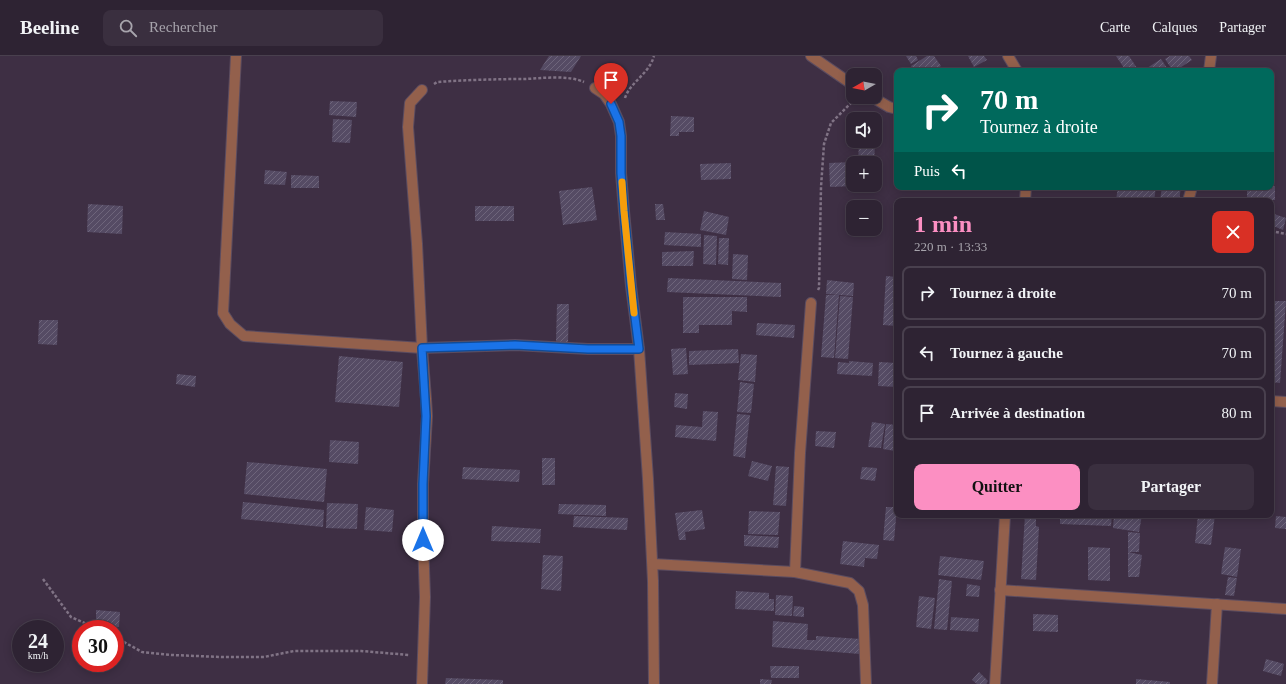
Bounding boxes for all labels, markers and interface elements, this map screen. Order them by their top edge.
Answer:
search box [103,10,383,46]
text: Beeline [20,17,79,38]
icon: search [117,17,139,39]
text: Rechercher [149,19,217,35]
text: Carte [1100,20,1130,35]
text: Calques [1152,20,1197,35]
text: Partager [1219,20,1266,35]
pin [594,63,628,104]
north arrow [846,68,882,104]
map controls [846,68,882,236]
icon: arrive [600,69,622,91]
icon: right [914,84,966,136]
text: 70 m [980,84,1038,115]
button: sound [846,112,882,148]
text: Tournez à droite [980,117,1098,137]
button: + [846,156,882,192]
icon: left [948,160,970,182]
text: Puis [914,163,940,179]
button: − [846,200,882,236]
text: 1 min [914,211,972,237]
button: close [1212,211,1254,253]
text: 220 m · 13:33 [914,239,987,254]
icon: right [916,282,938,304]
text: Tournez à droite [950,285,1056,301]
text: 70 m [1222,285,1252,301]
icon: left [916,342,938,364]
text: Tournez à gauche [950,345,1063,361]
text: 70 m [1222,345,1252,361]
icon: arrive [916,402,938,424]
text: Arrivée à destination [950,405,1085,421]
text: 80 m [1222,405,1252,421]
button: Quitter [914,464,1080,510]
button: Partager [1088,464,1254,510]
position arrow [402,519,444,561]
speed limit sign: 30 [72,620,124,672]
text: 24 [28,630,48,652]
text: km/h [28,650,48,661]

